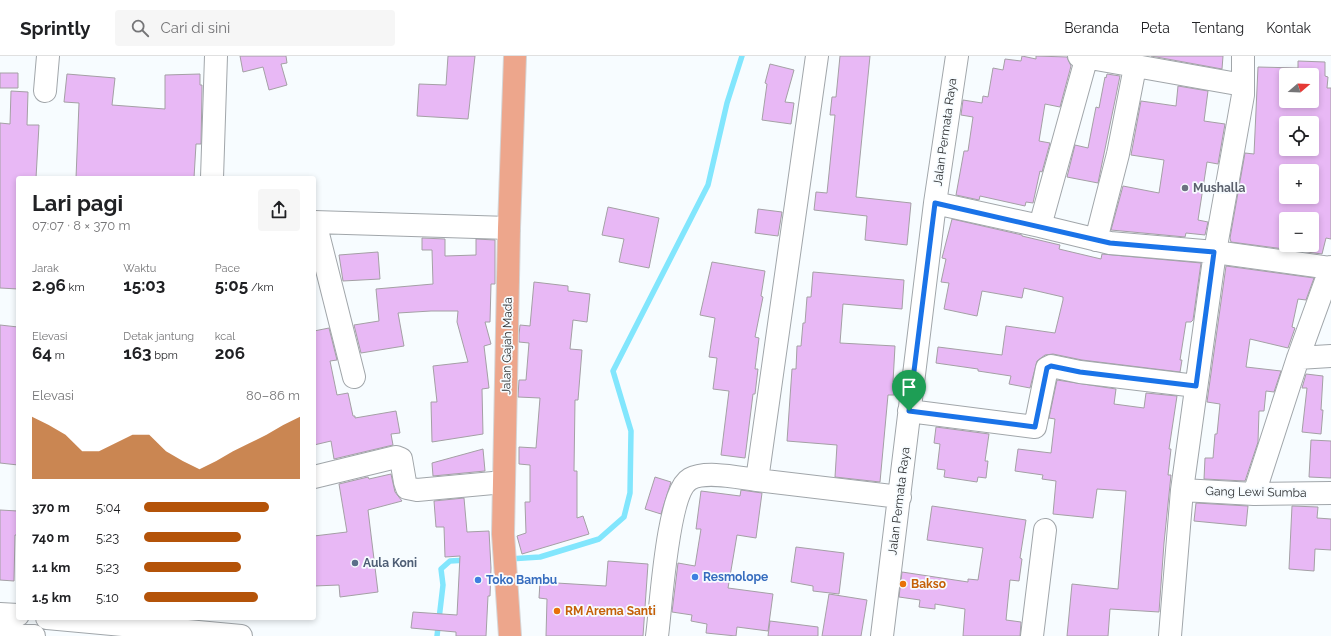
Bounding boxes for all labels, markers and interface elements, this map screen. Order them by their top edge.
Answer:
search box [115,10,395,46]
text: Sprintly [20,17,91,39]
icon: search [129,17,151,39]
text: Cari di sini [161,19,230,37]
text: Beranda [1064,20,1119,36]
text: Peta [1141,20,1170,36]
text: Tentang [1192,20,1244,36]
text: Kontak [1266,20,1311,36]
north arrow [1279,68,1319,108]
map controls [1279,68,1319,252]
street label: Jalan Permata Raya [930,77,960,187]
button: locate [1279,116,1319,156]
button: + [1279,164,1319,204]
place label: Mushalla [1193,181,1245,195]
marker: Mushalla [1180,183,1190,193]
button: share [258,189,300,231]
text: Lari pagi [32,190,123,216]
button: − [1279,212,1319,252]
text: 07:07 · 8 × 370 m [32,218,130,233]
text: Jarak [32,262,59,275]
text: Waktu [123,262,156,275]
text: Pace [215,262,240,275]
text: 2.96 [32,275,66,295]
text: 15:03 [123,275,165,295]
text: 5:05 [215,275,248,295]
text: km [66,281,85,294]
text: /km [248,281,274,294]
street label: Jalan Gajah Mada [499,297,515,395]
text: Elevasi [32,330,67,343]
text: Detak jantung [123,330,194,343]
text: kcal [215,330,235,343]
text: 64 [32,343,52,363]
text: 163 [123,343,151,363]
text: 206 [215,343,245,363]
text: m [52,349,65,362]
text: bpm [151,349,178,362]
pin [892,370,926,411]
icon: arrive [898,376,920,398]
text: Elevasi [32,388,74,403]
text: 80–86 m [246,388,300,403]
street label: Jalan Permata Raya [885,446,913,556]
street label: Gang Lewi Sumba [1205,484,1307,500]
text: 370 m [32,500,70,515]
text: 5:04 [96,500,121,515]
text: 740 m [32,530,69,545]
text: 5:23 [96,530,119,545]
place label: Aula Koni [363,556,417,570]
marker: Aula Koni [350,558,360,568]
text: 1.1 km [32,560,70,575]
text: 5:23 [96,560,119,575]
place label: Resmolope [703,570,768,584]
marker: Resmolope [690,572,700,582]
place label: Toko Bambu [486,573,557,587]
marker: Toko Bambu [473,575,483,585]
place label: Bakso [911,577,946,591]
marker: Bakso [898,579,908,589]
text: 1.5 km [32,590,71,605]
text: 5:10 [96,590,119,605]
place label: RM Arema Santi [565,604,656,618]
marker: RM Arema Santi [552,606,562,616]

